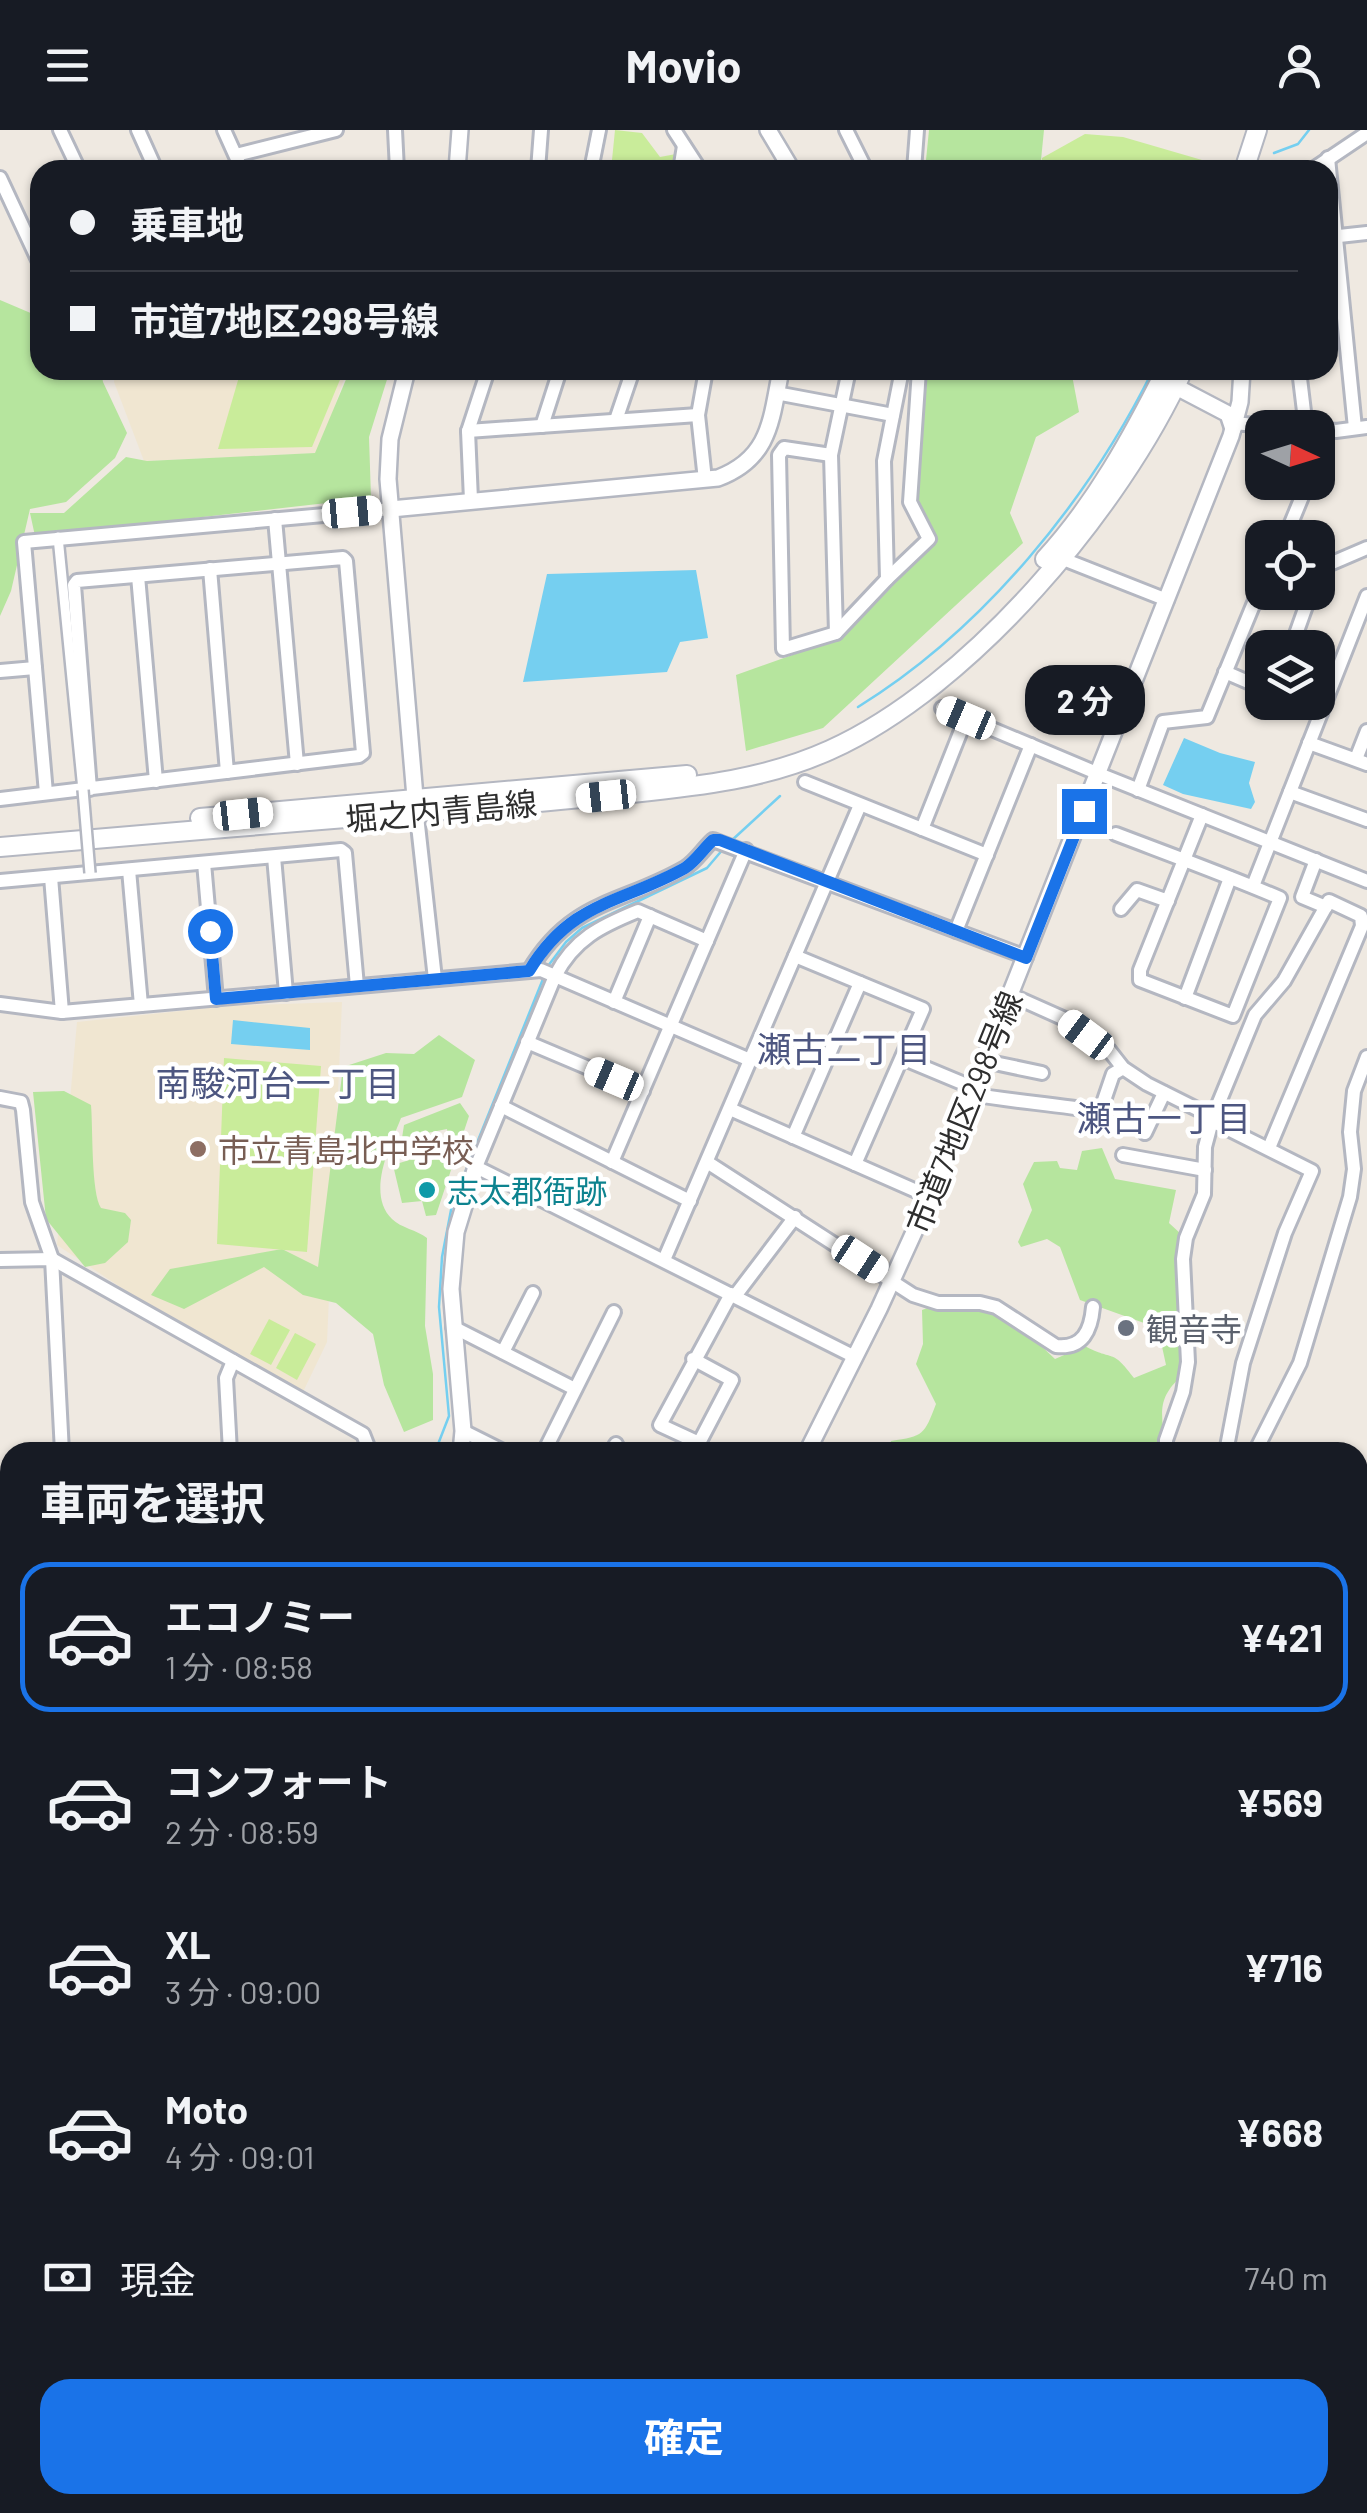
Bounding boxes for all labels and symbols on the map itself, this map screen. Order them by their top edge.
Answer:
north arrow [1245,410,1335,500]
car [321,494,383,530]
callout: 2 分 [1024,666,1144,736]
car [933,692,999,744]
car [575,778,637,814]
street label: 堀之内青島線 [344,783,538,837]
route end [1062,789,1107,834]
car [212,796,274,832]
route start [188,909,233,954]
street label: 市道7地区298号線 [897,985,1029,1239]
car [1053,1005,1119,1065]
district label: 瀬古二丁目 [756,1027,932,1069]
car [581,1053,647,1105]
district label: 南駿河台一丁目 [155,1061,401,1103]
district label: 瀬古一丁目 [1076,1096,1252,1138]
place label: 市立青島北中学校 [218,1130,474,1168]
marker: 市立青島北中学校 [187,1138,209,1160]
place label: 志太郡衙跡 [447,1171,607,1209]
marker: 志太郡衙跡 [416,1179,438,1201]
car [827,1230,893,1288]
place label: 観音寺 [1146,1309,1242,1347]
marker: 観音寺 [1115,1317,1137,1339]

